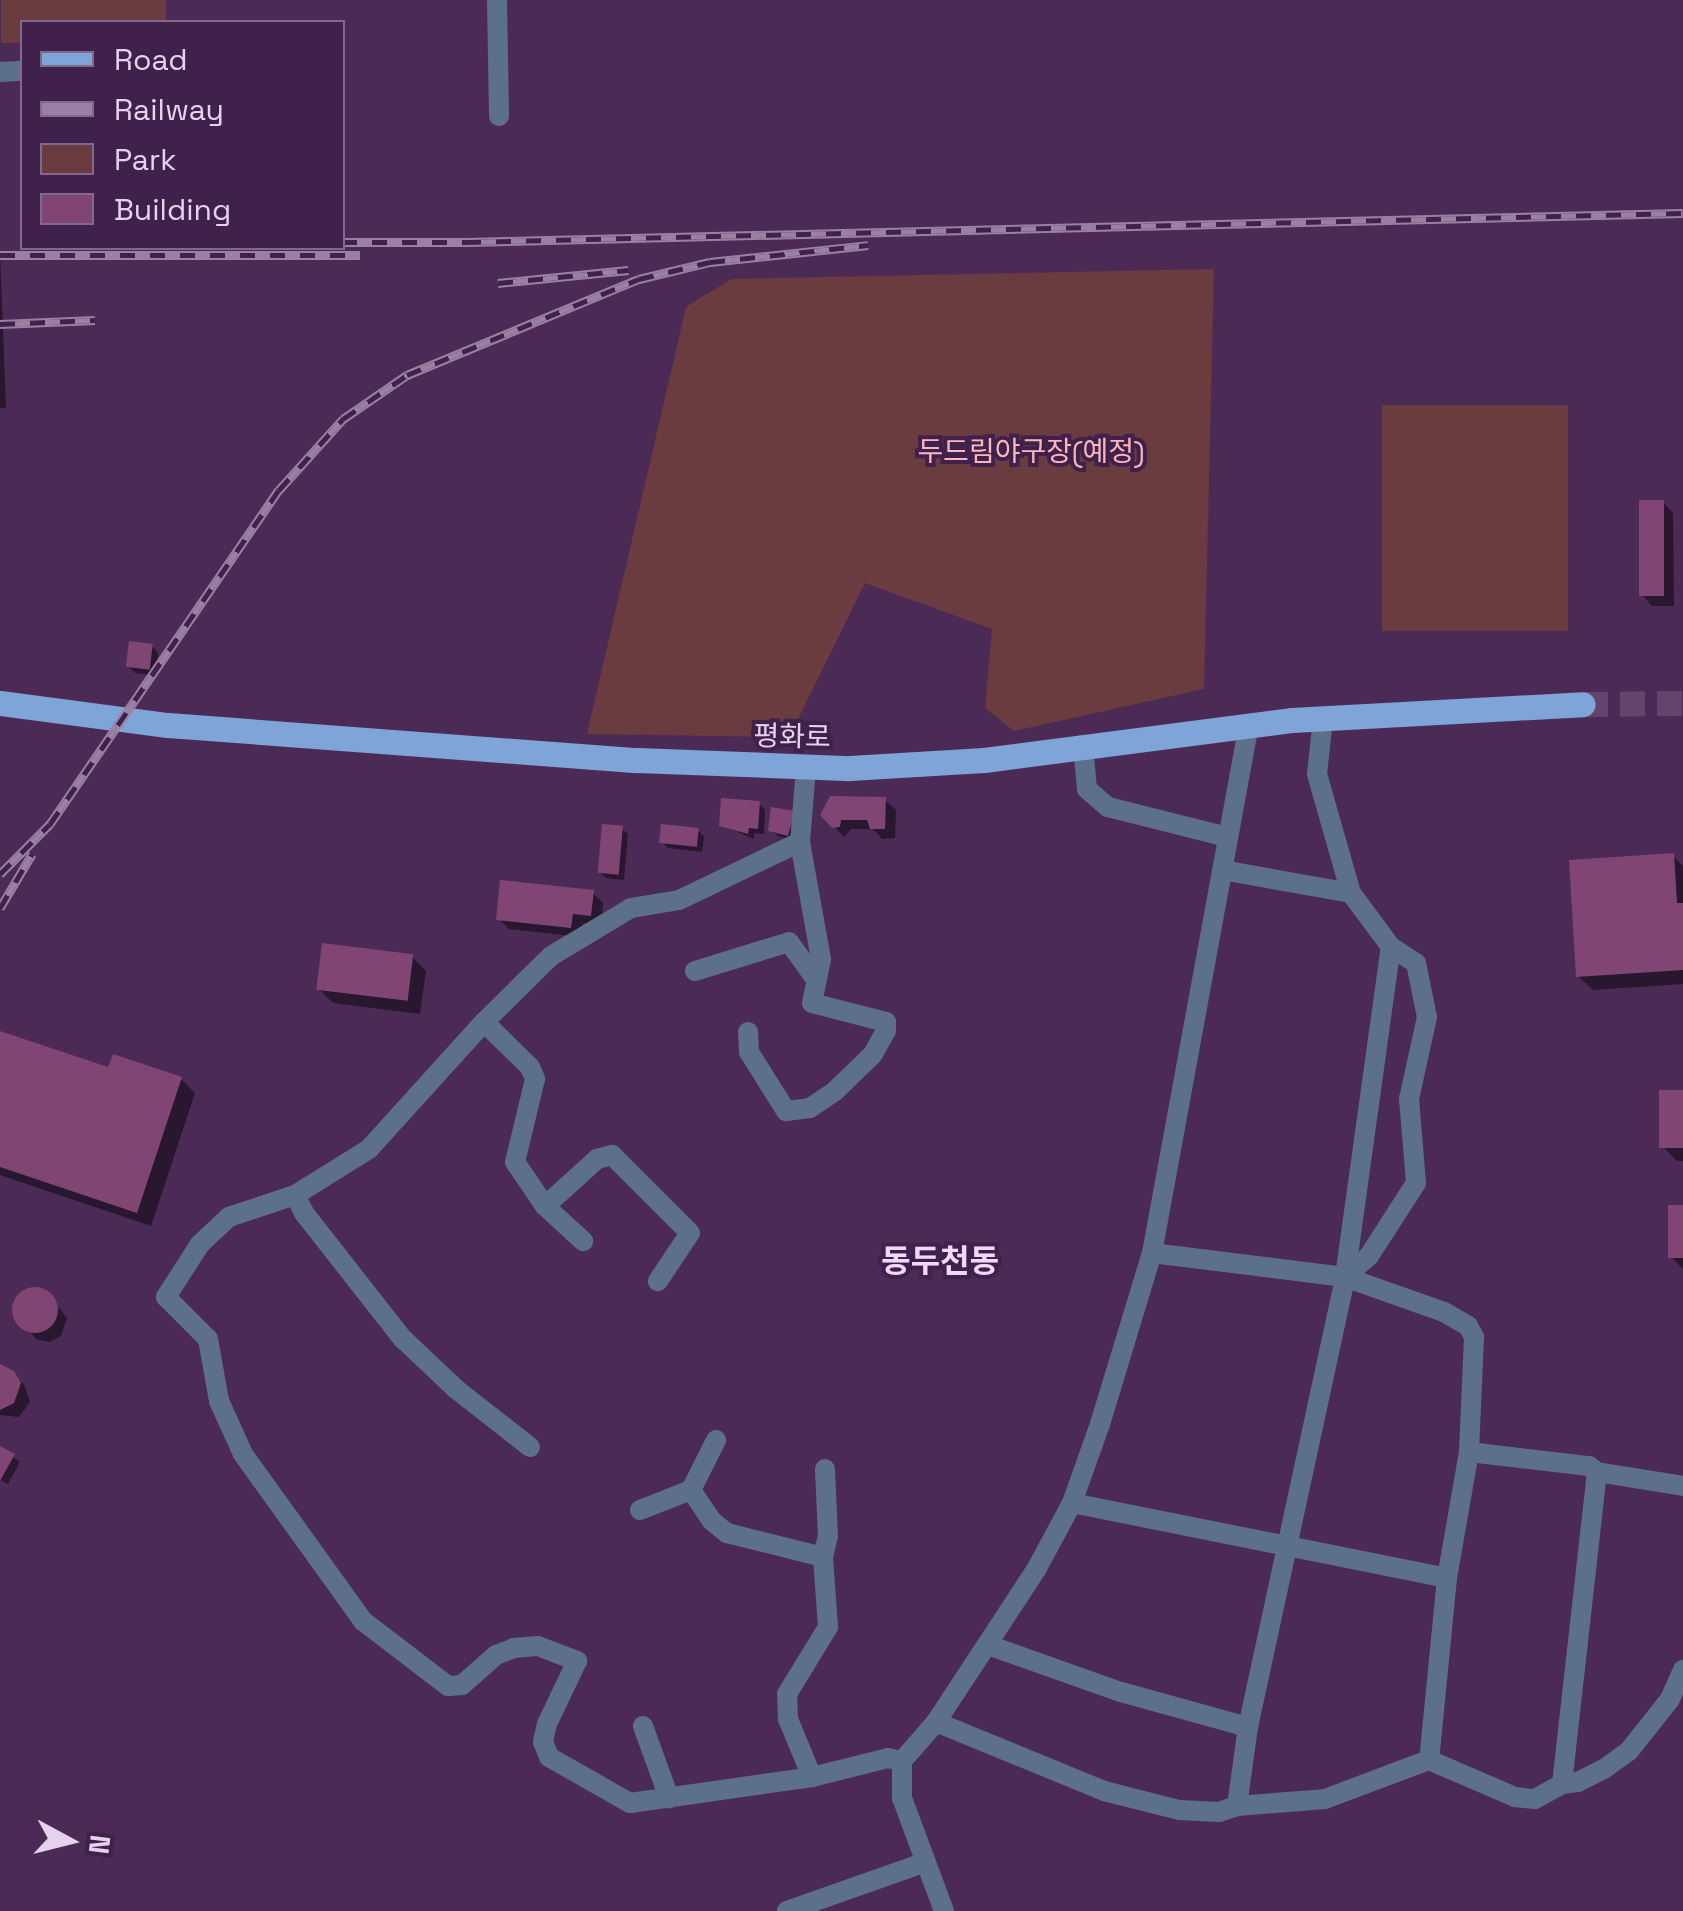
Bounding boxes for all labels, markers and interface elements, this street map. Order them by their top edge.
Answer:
legend [20,20,345,250]
text: Road [114,40,188,79]
text: Railway [114,90,224,129]
text: Park [114,140,176,179]
text: Building [114,190,231,229]
park label: 두드림야구장(예정) [917,434,1145,468]
street label: 평화로 [753,719,831,753]
district label: 동두천동 [881,1242,999,1280]
north arrow [20,1791,120,1891]
text: N [81,1833,119,1856]

